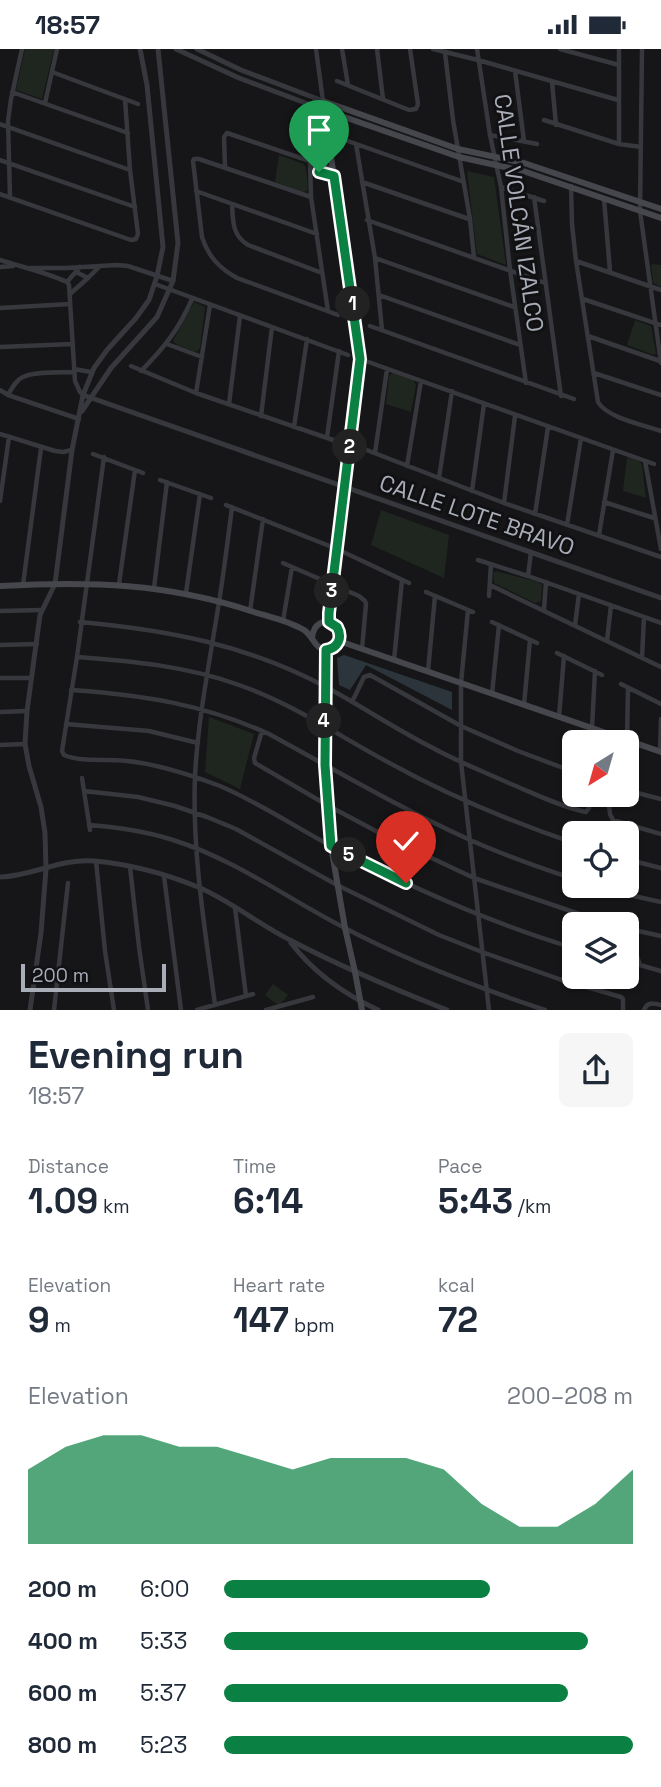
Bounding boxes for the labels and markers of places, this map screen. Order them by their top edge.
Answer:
pin [289,100,349,172]
pin: 1 [336,287,370,321]
pin: 2 [332,429,368,465]
pin: 3 [314,573,350,609]
pin: 4 [306,703,342,739]
pin [376,811,436,883]
pin: 5 [332,837,366,873]

